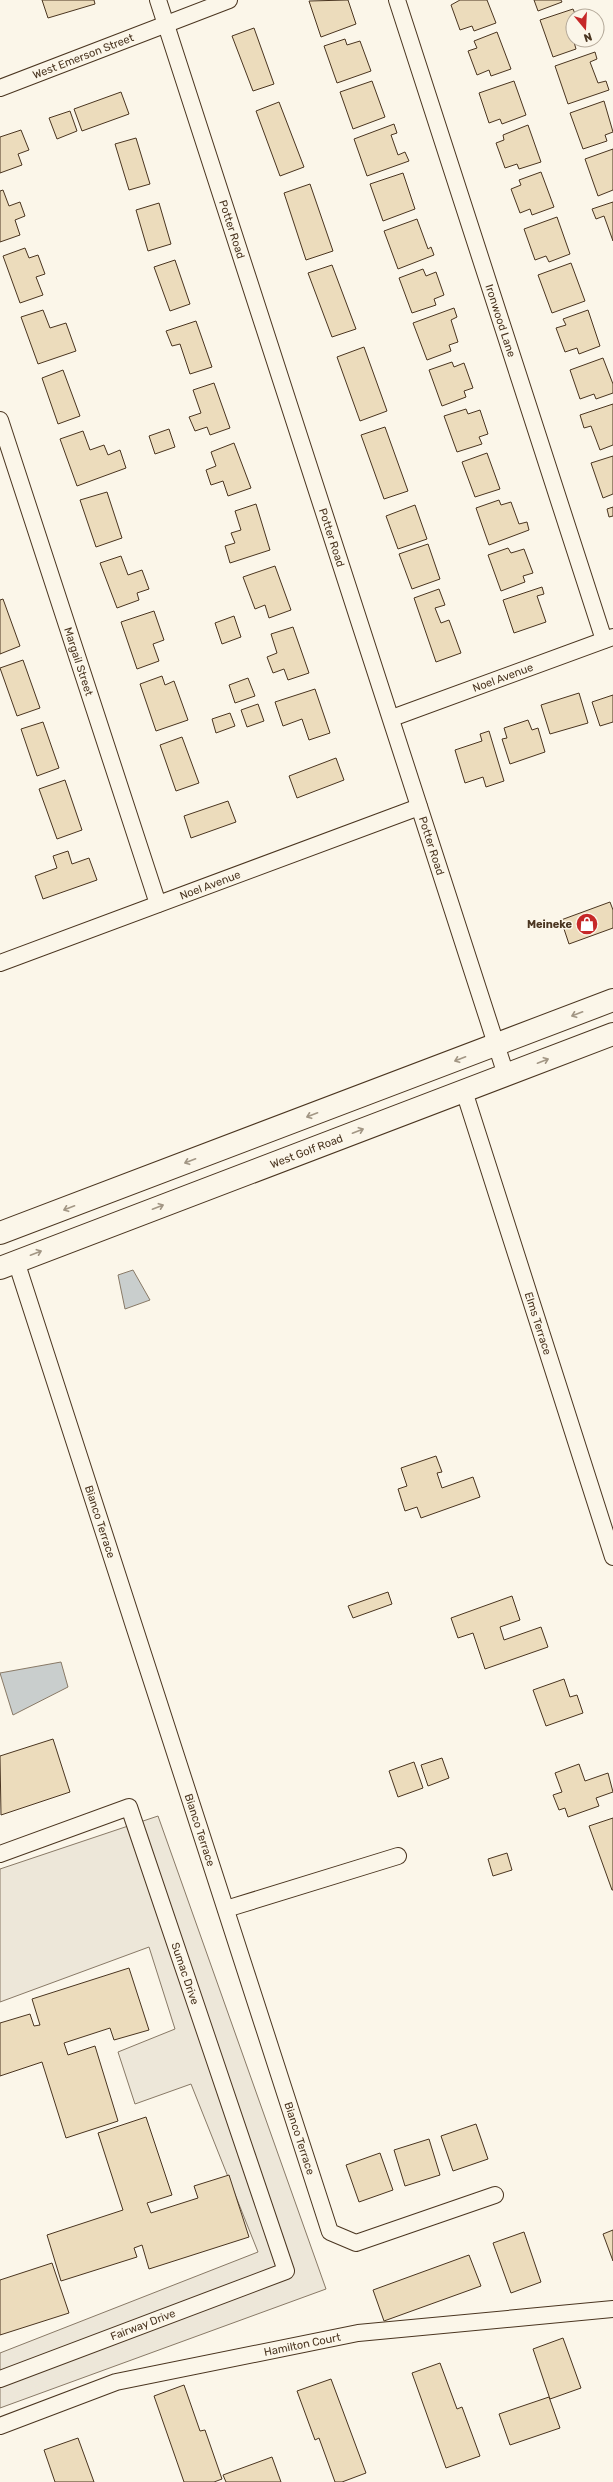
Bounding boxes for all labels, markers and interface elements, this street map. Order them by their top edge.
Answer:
north arrow [565,8,605,48]
text: N [582,30,594,44]
street label: West Emerson Street [31,31,136,81]
street label: Potter Road [217,198,248,260]
street label: Ironwood Lane [483,283,519,359]
street label: Potter Road [316,507,348,568]
street label: Margail Street [62,625,96,698]
street label: Noel Avenue [471,660,535,694]
street label: Potter Road [416,815,447,877]
street label: Noel Avenue [178,868,242,902]
shop icon: Meineke [574,911,600,937]
place label: Meineke [527,918,572,931]
one-way arrow [571,1011,583,1019]
one-way arrow [454,1055,466,1063]
one-way arrow [536,1056,548,1064]
one-way arrow [306,1112,318,1120]
one-way arrow [351,1127,363,1135]
street label: West Golf Road [268,1131,345,1171]
one-way arrow [185,1158,197,1166]
one-way arrow [151,1203,163,1211]
one-way arrow [63,1204,75,1212]
one-way arrow [30,1249,42,1257]
street label: Elms Terrace [522,1290,554,1356]
street label: Bianco Terrace [82,1484,118,1560]
street label: Bianco Terrace [182,1792,218,1868]
street label: Sumac Drive [169,1941,202,2006]
street label: Bianco Terrace [282,2100,318,2176]
street label: Fairway Drive [109,2307,177,2343]
street label: Hamilton Court [263,2330,342,2358]

